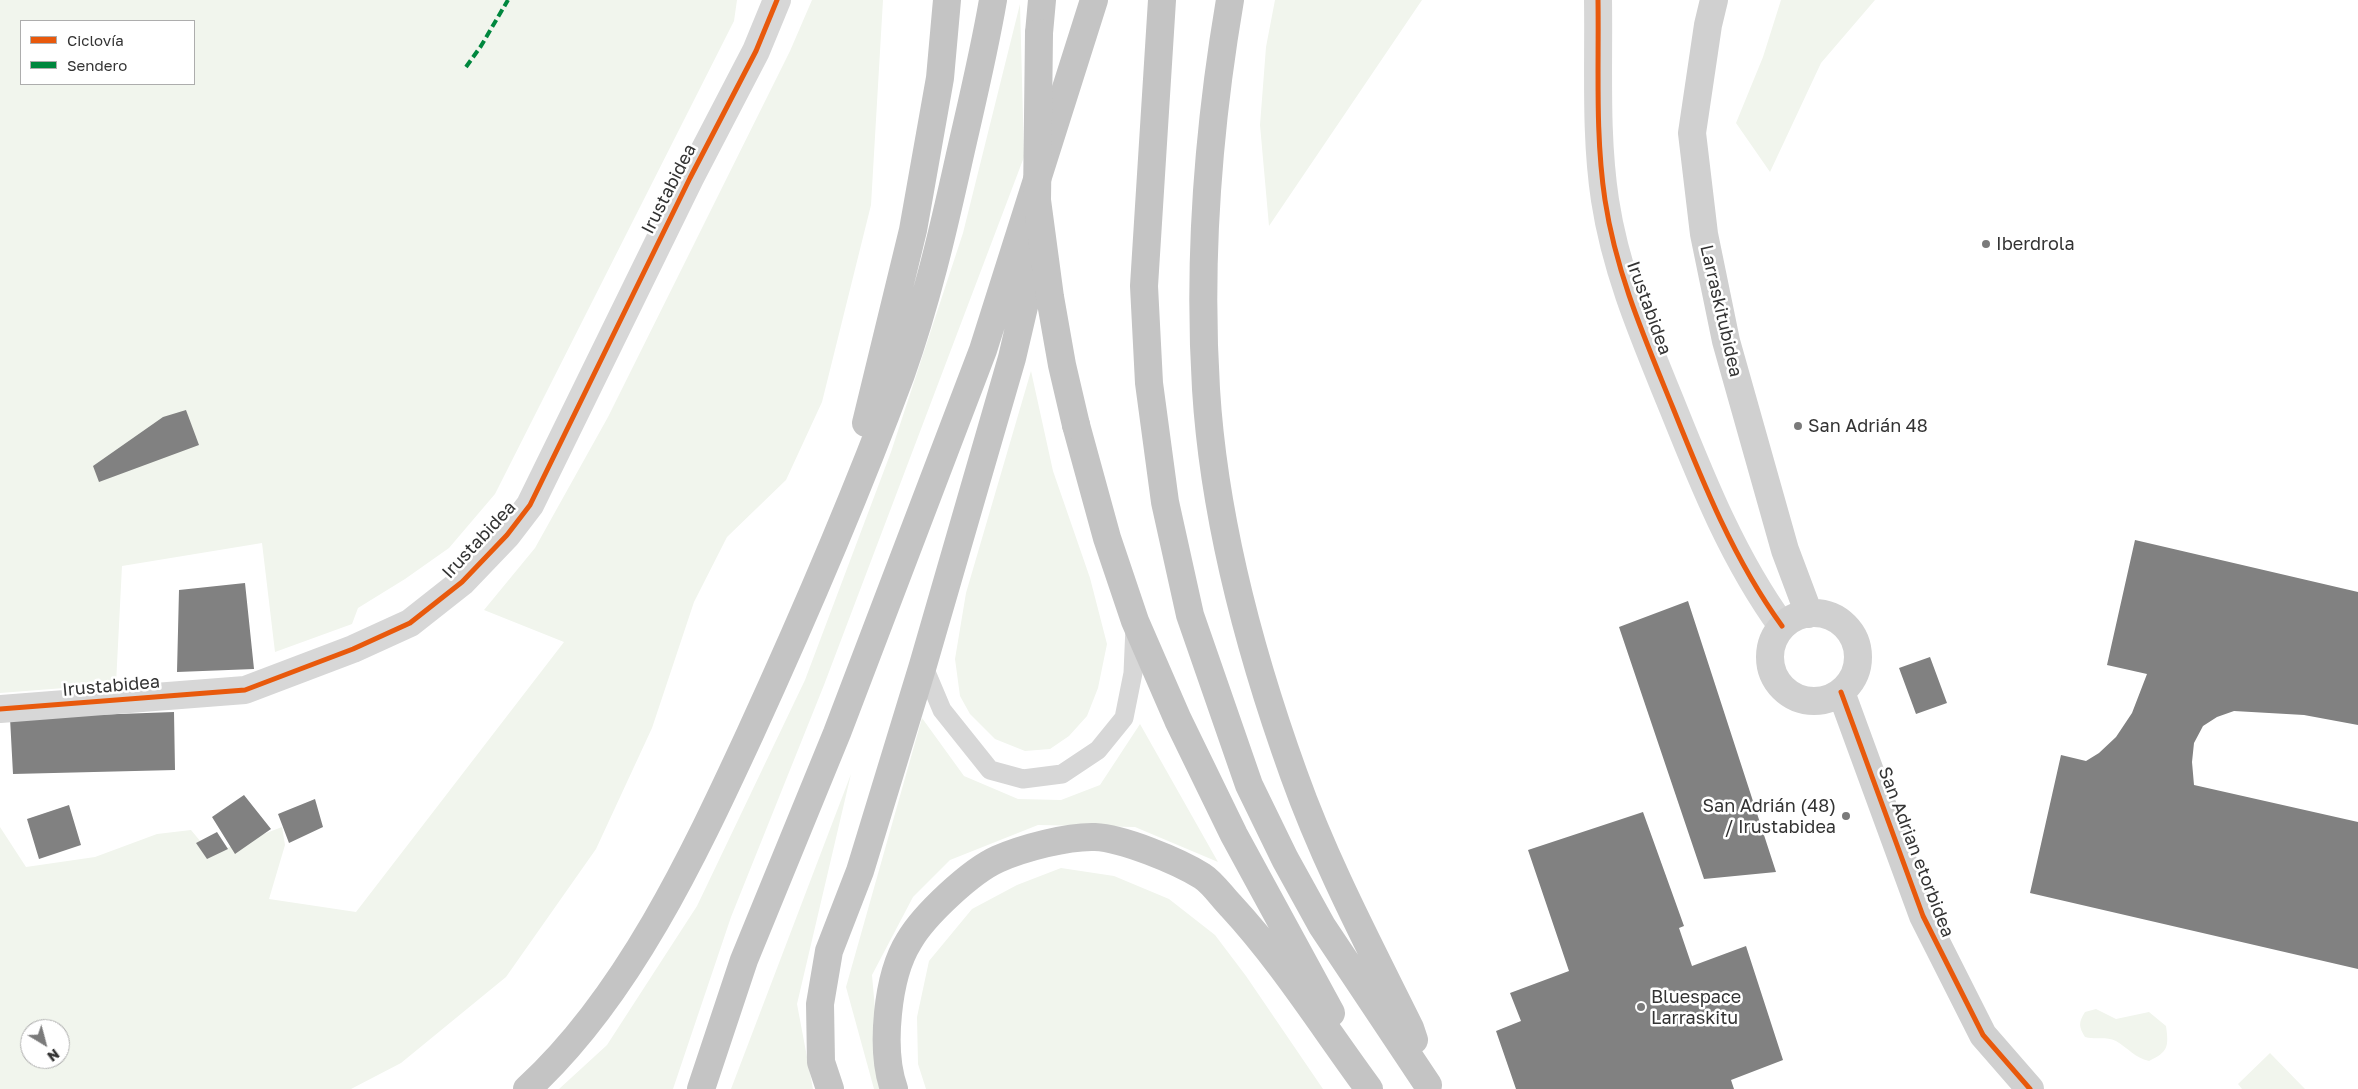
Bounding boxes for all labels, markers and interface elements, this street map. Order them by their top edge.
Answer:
legend [20,20,195,85]
text: Ciclovía [67,31,124,49]
text: Sendero [67,56,127,74]
street label: Irustabidea [637,140,701,238]
place label: Iberdrola [1996,233,2075,255]
marker: Iberdrola [1980,238,1992,250]
street label: Larraskitubidea [1695,243,1747,379]
street label: Irustabidea [1622,258,1676,358]
place label: San Adrián 48 [1808,415,1928,437]
marker: San Adrián 48 [1792,420,1804,432]
street label: Irustabidea [438,497,520,583]
street label: Irustabidea [61,671,161,701]
street label: San Adrian etorbidea [1874,764,1958,940]
place label: San Adrián (48) / Irustabidea [1703,795,1836,838]
marker: San Adrián (48) / Irustabidea [1840,810,1852,822]
place label: Bluespace Larraskitu [1651,986,1741,1028]
marker: Bluespace Larraskitu [1635,1001,1647,1013]
north arrow [20,1019,70,1069]
text: N [44,1046,63,1066]

